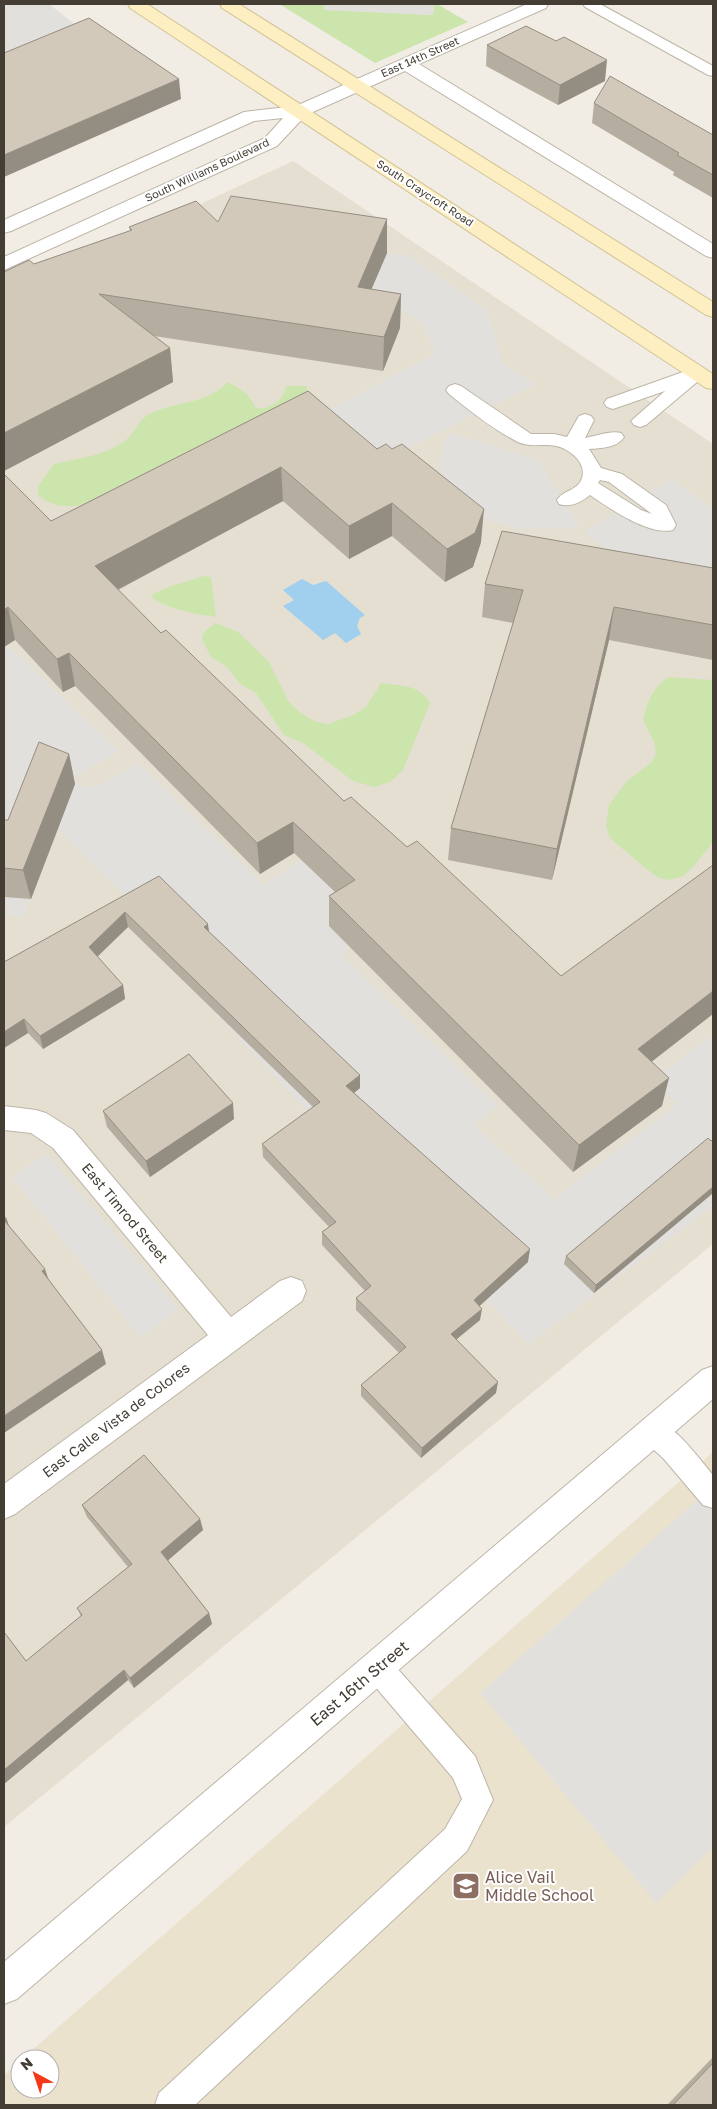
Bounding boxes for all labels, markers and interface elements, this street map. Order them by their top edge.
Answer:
street label: East 14th Street [379,33,461,80]
street label: South Williams Boulevard [143,135,271,204]
street label: South Craycroft Road [374,156,476,229]
street label: East Timrod Street [79,1159,172,1266]
street label: East Calle Vista de Colores [39,1359,193,1481]
street label: East 16th Street [306,1636,412,1730]
place label: Alice Vail Middle School [485,1867,594,1905]
school or university icon: Alice Vail Middle School [451,1871,481,1901]
north arrow [10,2049,60,2099]
text: N [17,2054,36,2074]

